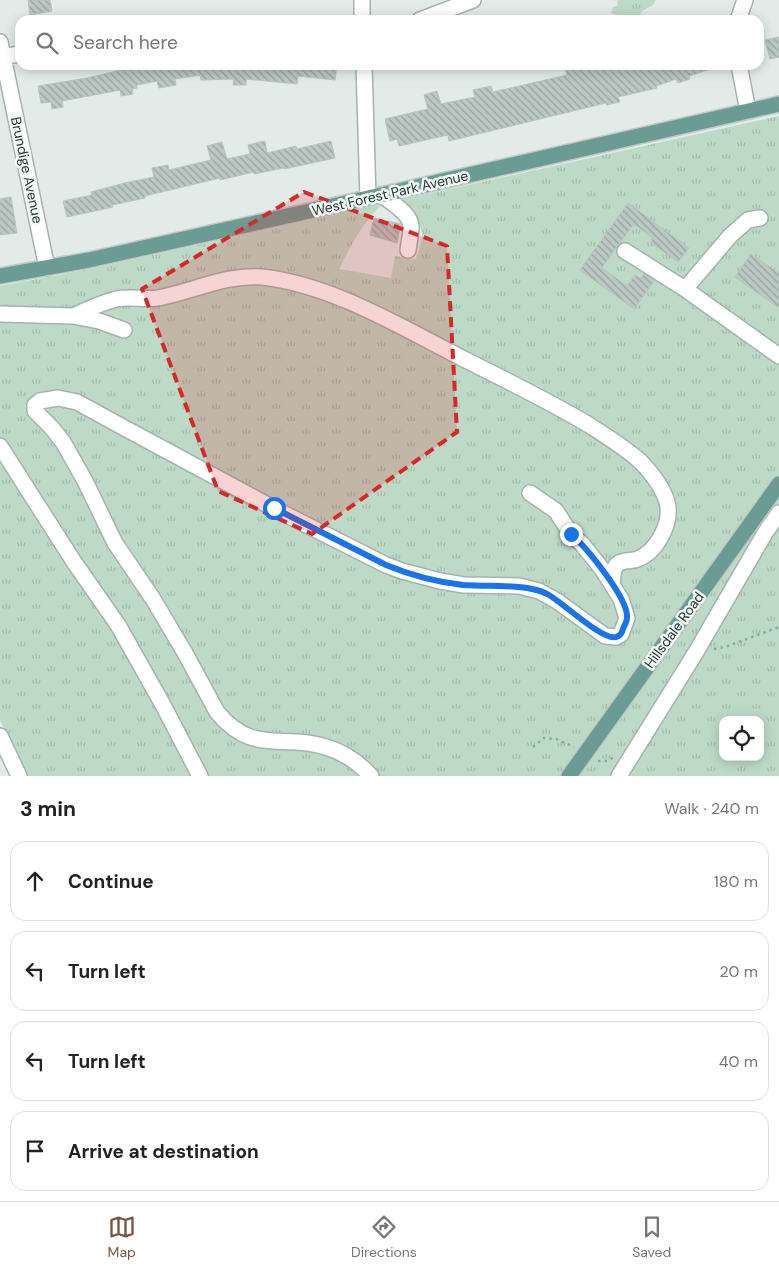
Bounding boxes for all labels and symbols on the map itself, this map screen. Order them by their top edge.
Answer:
street label: Brundige Avenue [7,115,47,225]
street label: West Forest Park Avenue [310,166,470,220]
route start [263,497,286,520]
route end [560,523,583,546]
street label: Hillsdale Road [640,588,708,672]

